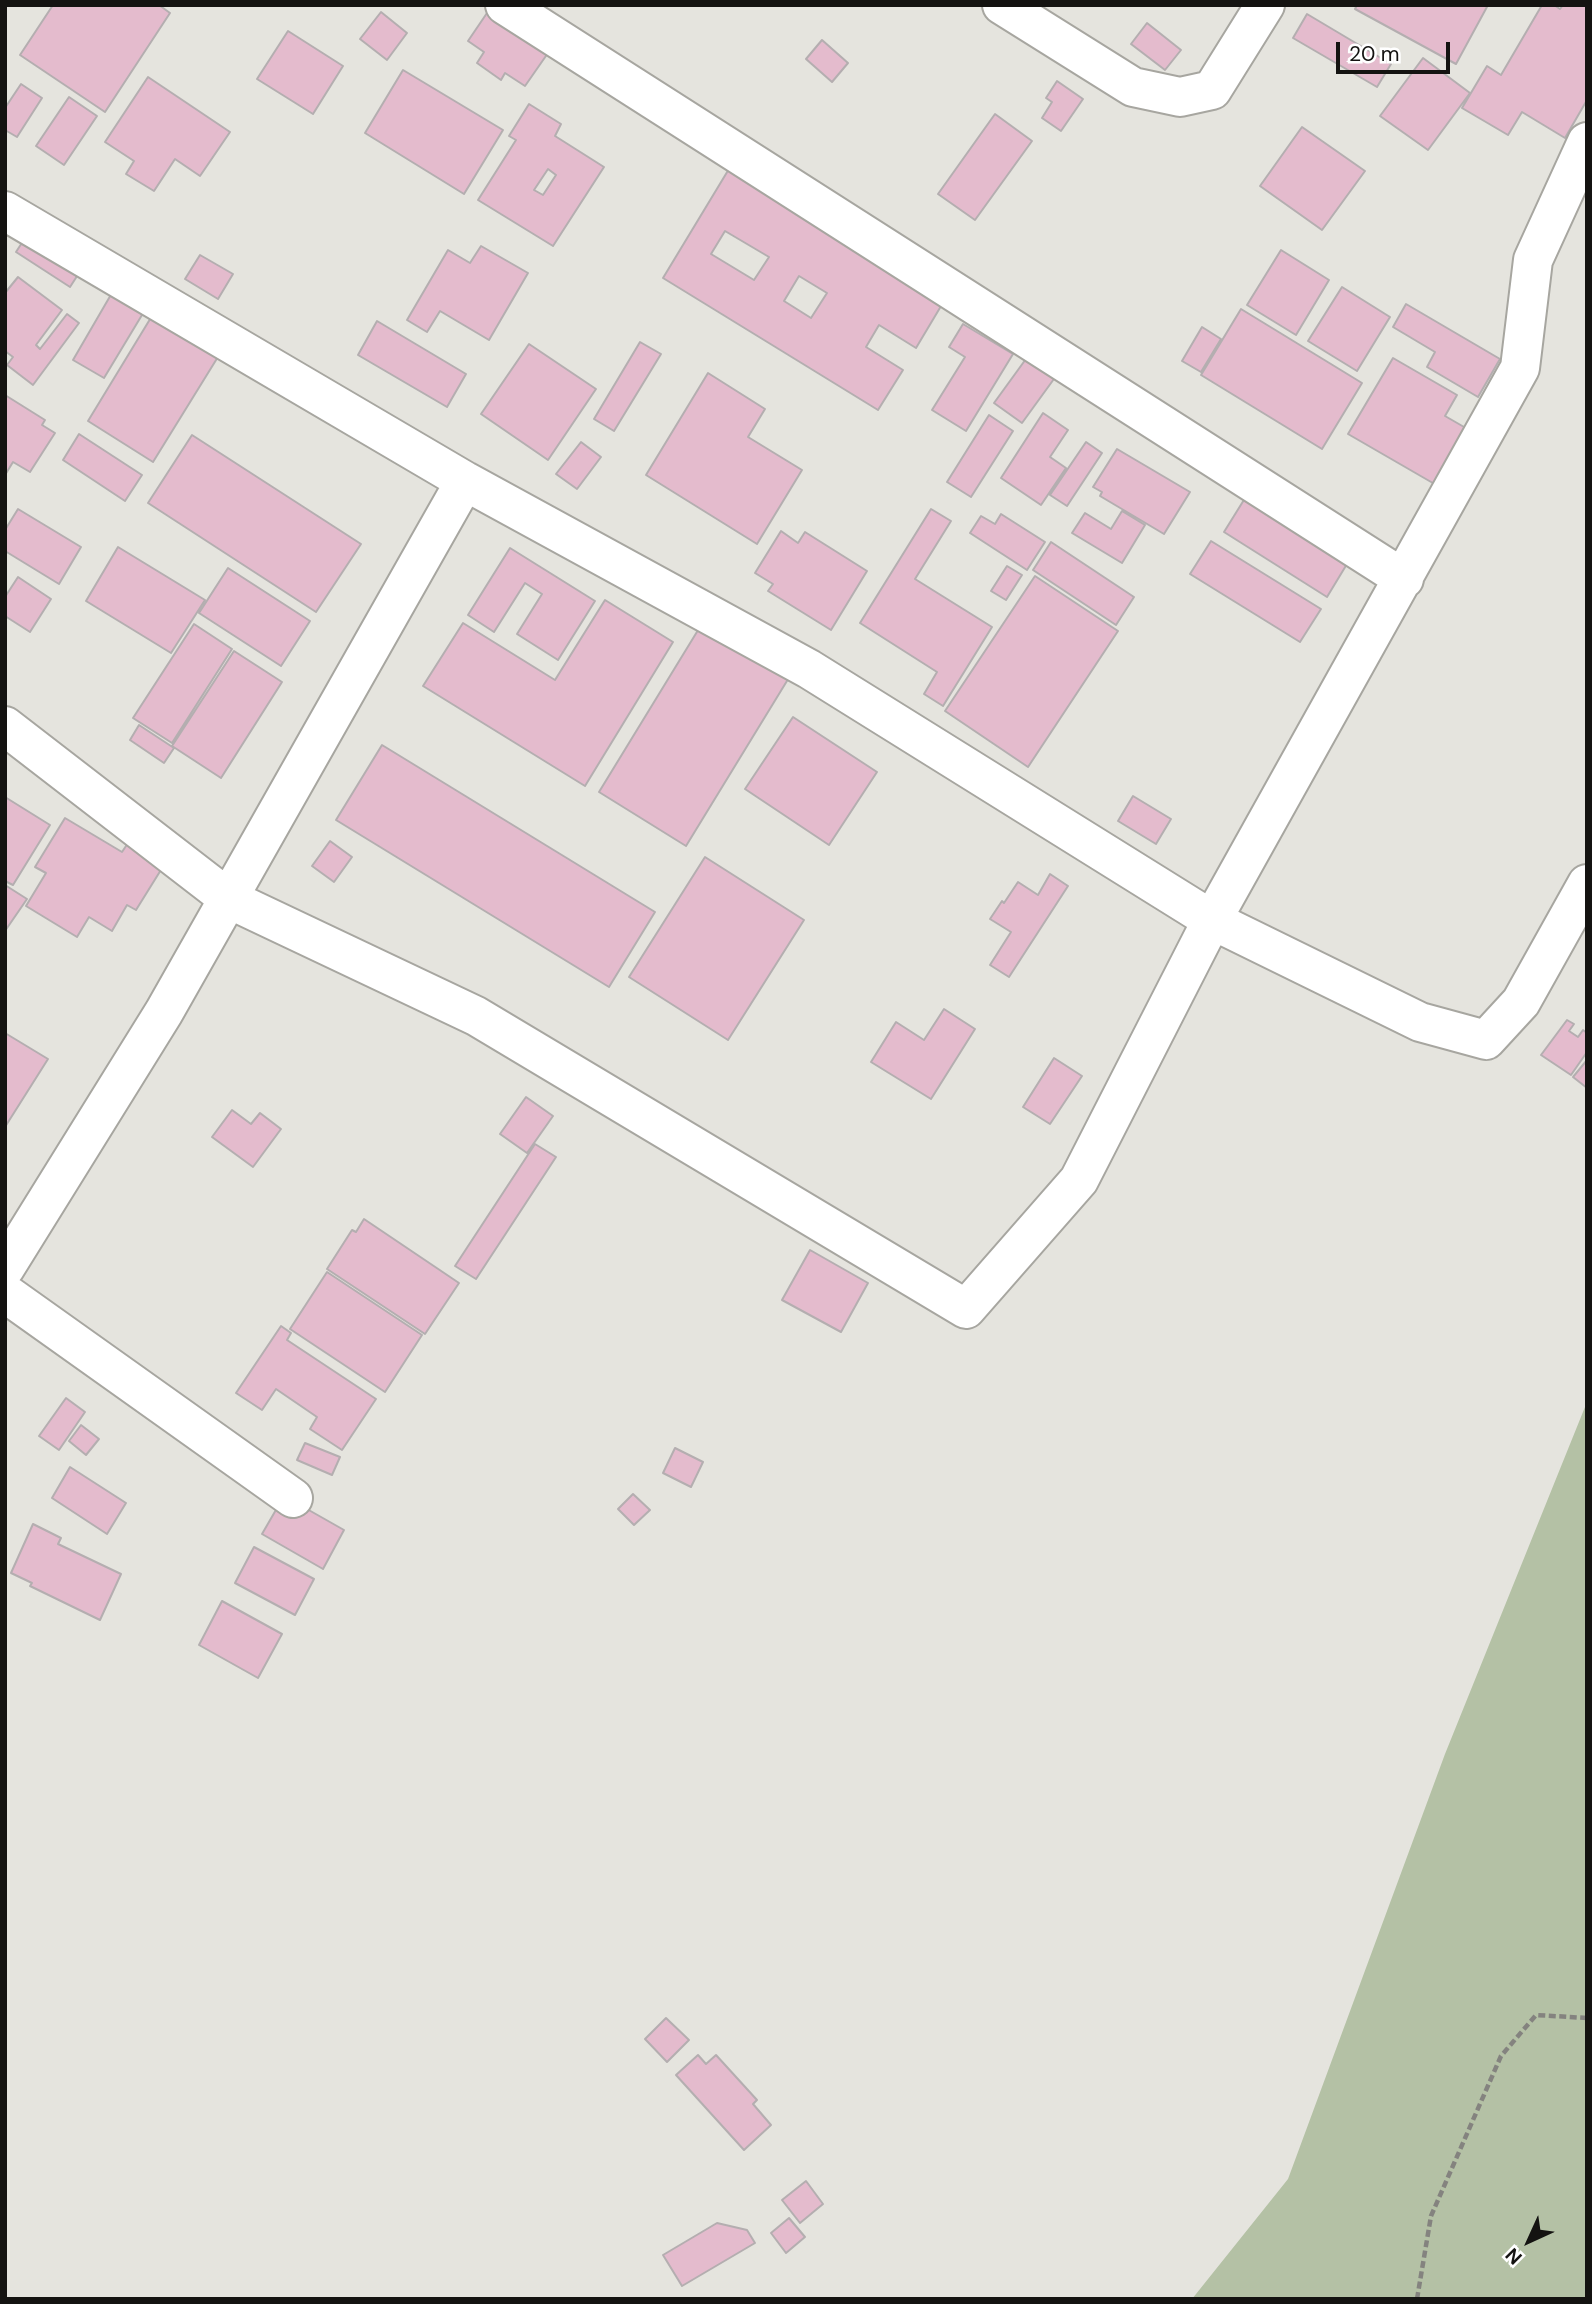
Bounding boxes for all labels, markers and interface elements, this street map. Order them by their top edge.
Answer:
scale bar [1340,28,1454,72]
text: 20 m [1349,40,1400,68]
north arrow [1494,2206,1564,2276]
text: N [1500,2242,1528,2270]

